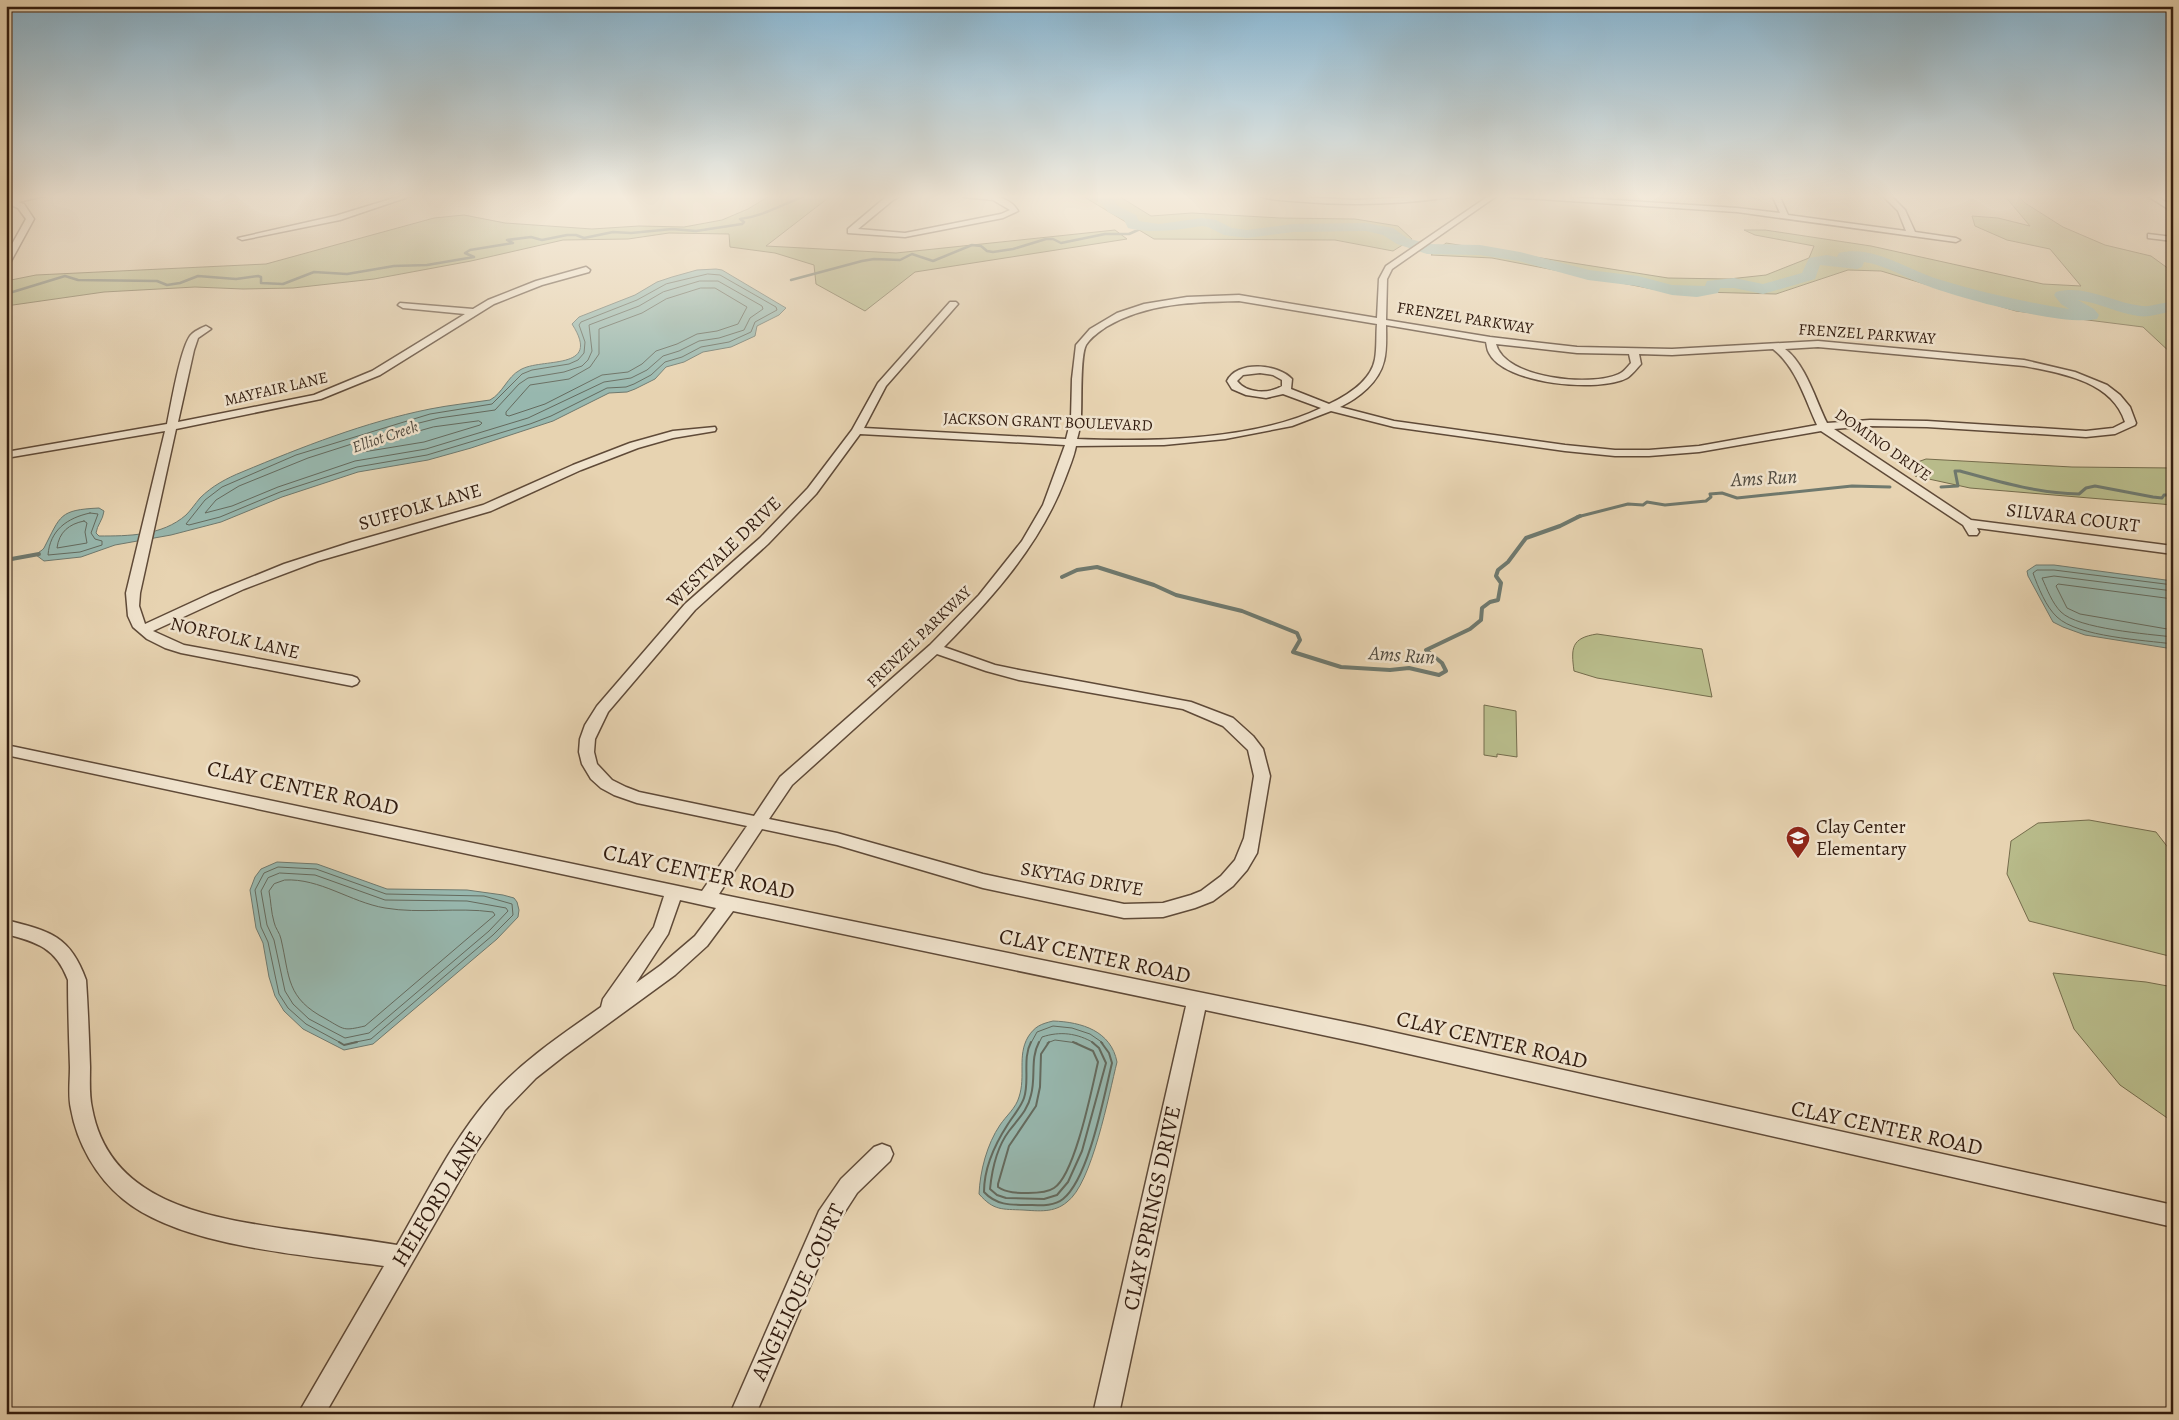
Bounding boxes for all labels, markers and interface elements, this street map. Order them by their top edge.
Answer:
street label: FRENZEL PARKWAY [1395,296,1535,340]
street label: FRENZEL PARKWAY [1797,318,1937,350]
street label: MAYFAIR LANE [222,366,330,412]
street label: DOMINO DRIVE [1830,403,1936,487]
street label: JACKSON GRANT BOULEVARD [943,407,1153,437]
water label: Elliot Creek [349,415,421,459]
water label: Ams Run [1729,463,1798,493]
street label: SUFFOLK LANE [356,477,484,537]
street label: WESTVALE DRIVE [660,490,787,614]
street label: SILVARA COURT [2005,497,2142,539]
street label: FRENZEL PARKWAY [862,581,977,693]
street label: NORFOLK LANE [168,610,302,666]
water label: Ams Run [1367,639,1436,671]
street label: CLAY CENTER ROAD [204,753,402,823]
place label: Clay Center Elementary [1816,814,1907,862]
school or university icon: Clay Center Elementary [1785,825,1811,859]
street label: CLAY CENTER ROAD [600,837,798,907]
street label: SKYTAG DRIVE [1019,855,1145,903]
street label: CLAY CENTER ROAD [996,921,1194,991]
street label: CLAY CENTER ROAD [1394,1003,1590,1077]
street label: CLAY CENTER ROAD [1788,1093,1986,1163]
street label: CLAY SPRINGS DRIVE [1116,1103,1188,1313]
street label: HELFORD LANE [385,1126,489,1272]
street label: ANGELIQUE COURT [743,1199,852,1386]

